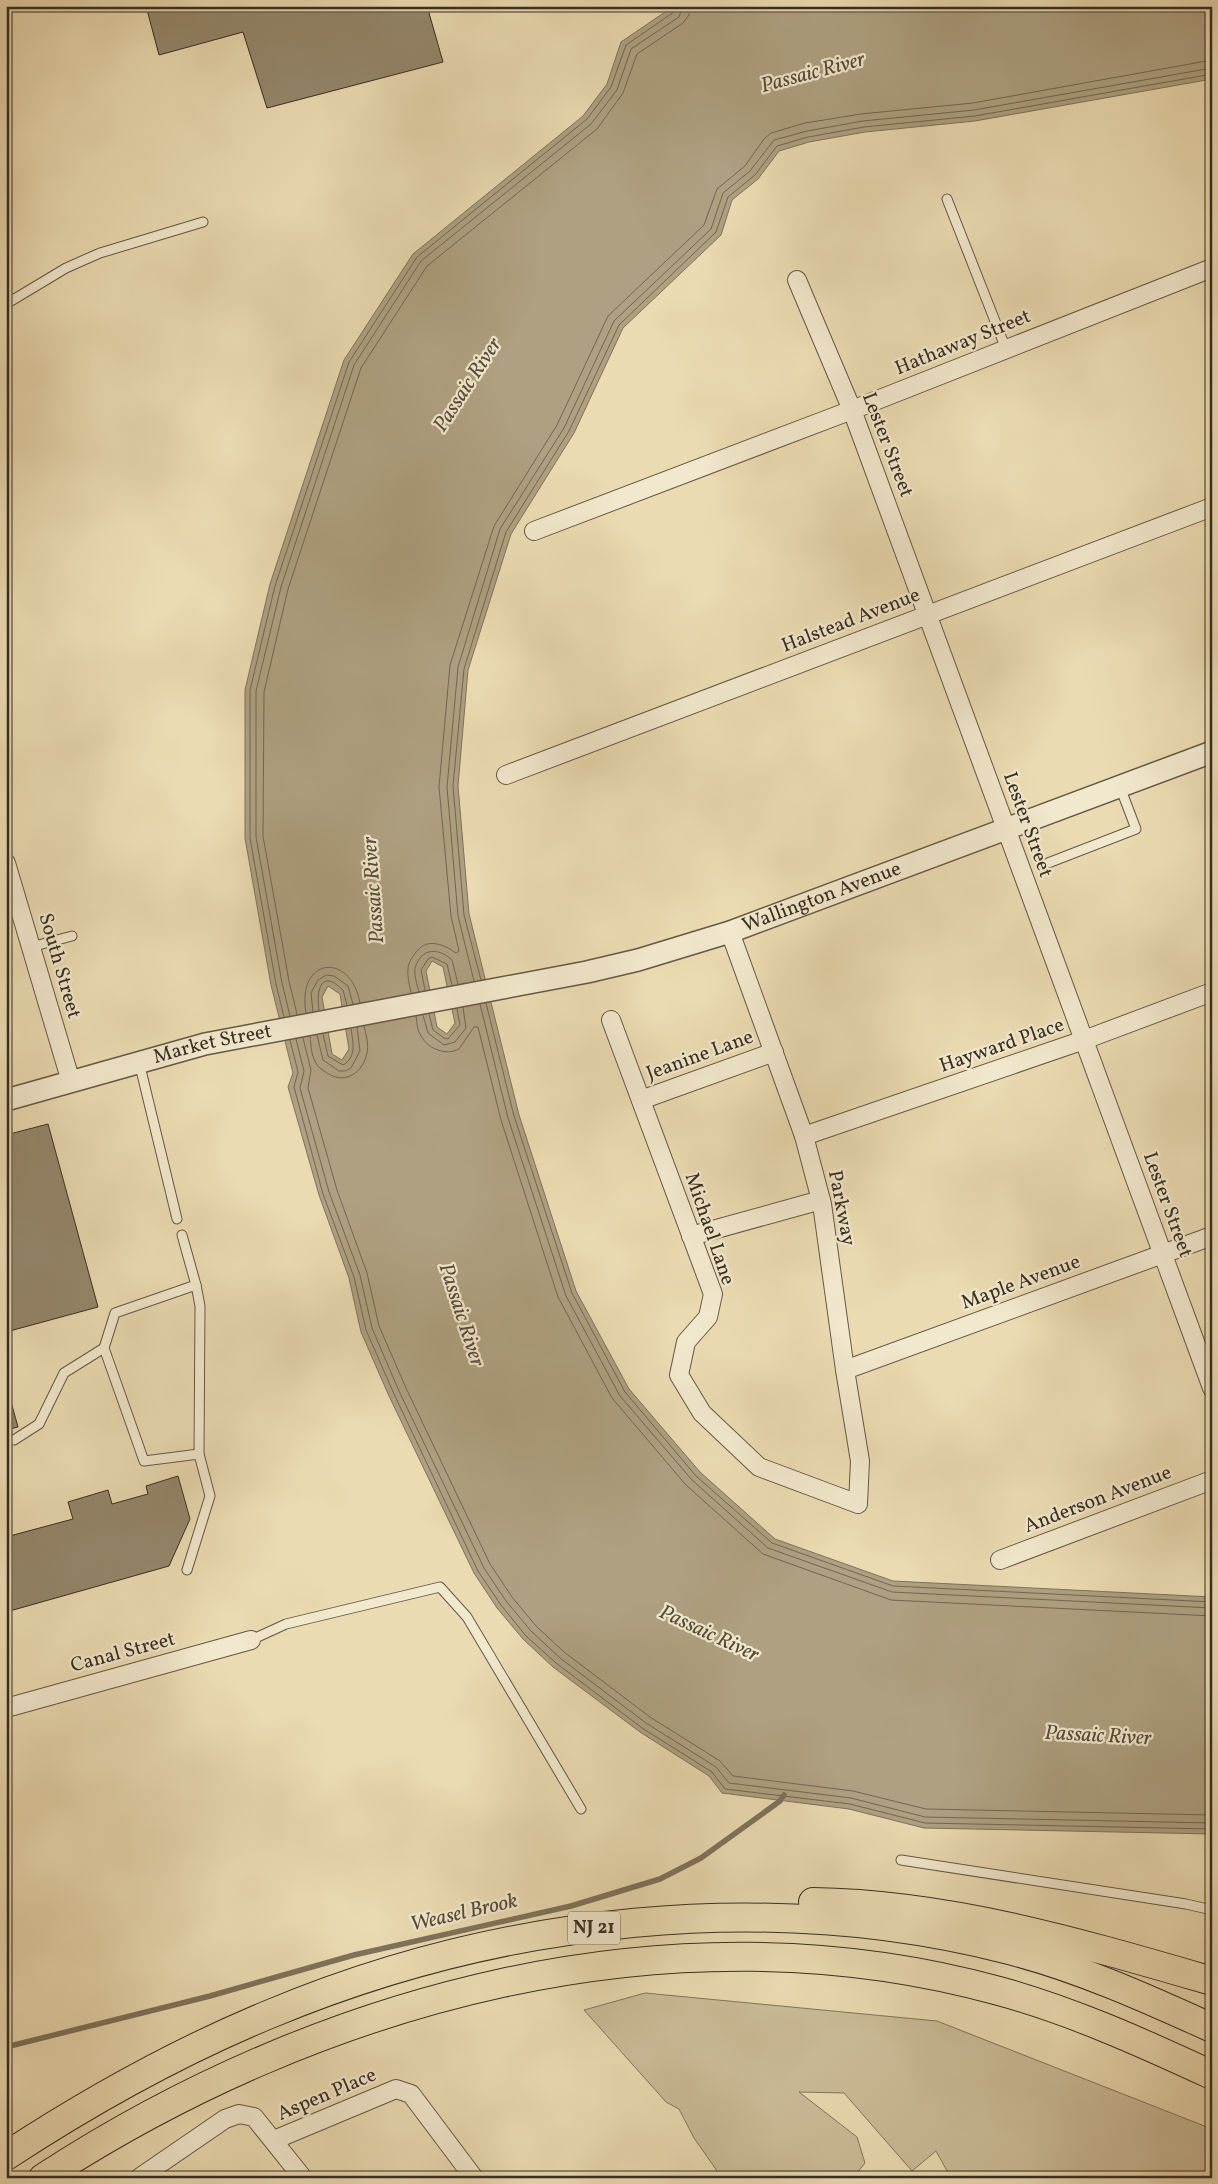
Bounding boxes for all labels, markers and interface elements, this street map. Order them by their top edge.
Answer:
water label: Passaic River [757,45,869,101]
street label: Hathaway Street [891,303,1035,383]
water label: Passaic River [427,332,509,438]
street label: Lester Street [854,388,920,502]
street label: Halstead Avenue [778,582,924,660]
street label: Lester Street [995,768,1059,882]
water label: Passaic River [356,835,392,944]
street label: Wallington Avenue [738,855,905,940]
street label: South Street [31,910,87,1022]
street label: Hayward Place [936,1012,1068,1080]
street label: Market Street [150,1018,274,1072]
street label: Jeanine Lane [643,1024,757,1088]
street label: Lester Street [1135,1148,1199,1262]
street label: Parkway [820,1168,862,1248]
street label: Michael Lane [677,1169,741,1289]
street label: Maple Avenue [958,1249,1084,1317]
water label: Passaic River [431,1260,491,1371]
street label: Anderson Avenue [1020,1459,1176,1541]
water label: Passaic River [654,1598,764,1670]
street label: Canal Street [68,1626,178,1680]
water label: Passaic River [1044,1719,1152,1753]
water label: Weasel Brook [407,1887,521,1939]
road number: NJ 21 [568,1912,620,1945]
street label: Aspen Place [273,2062,381,2128]

